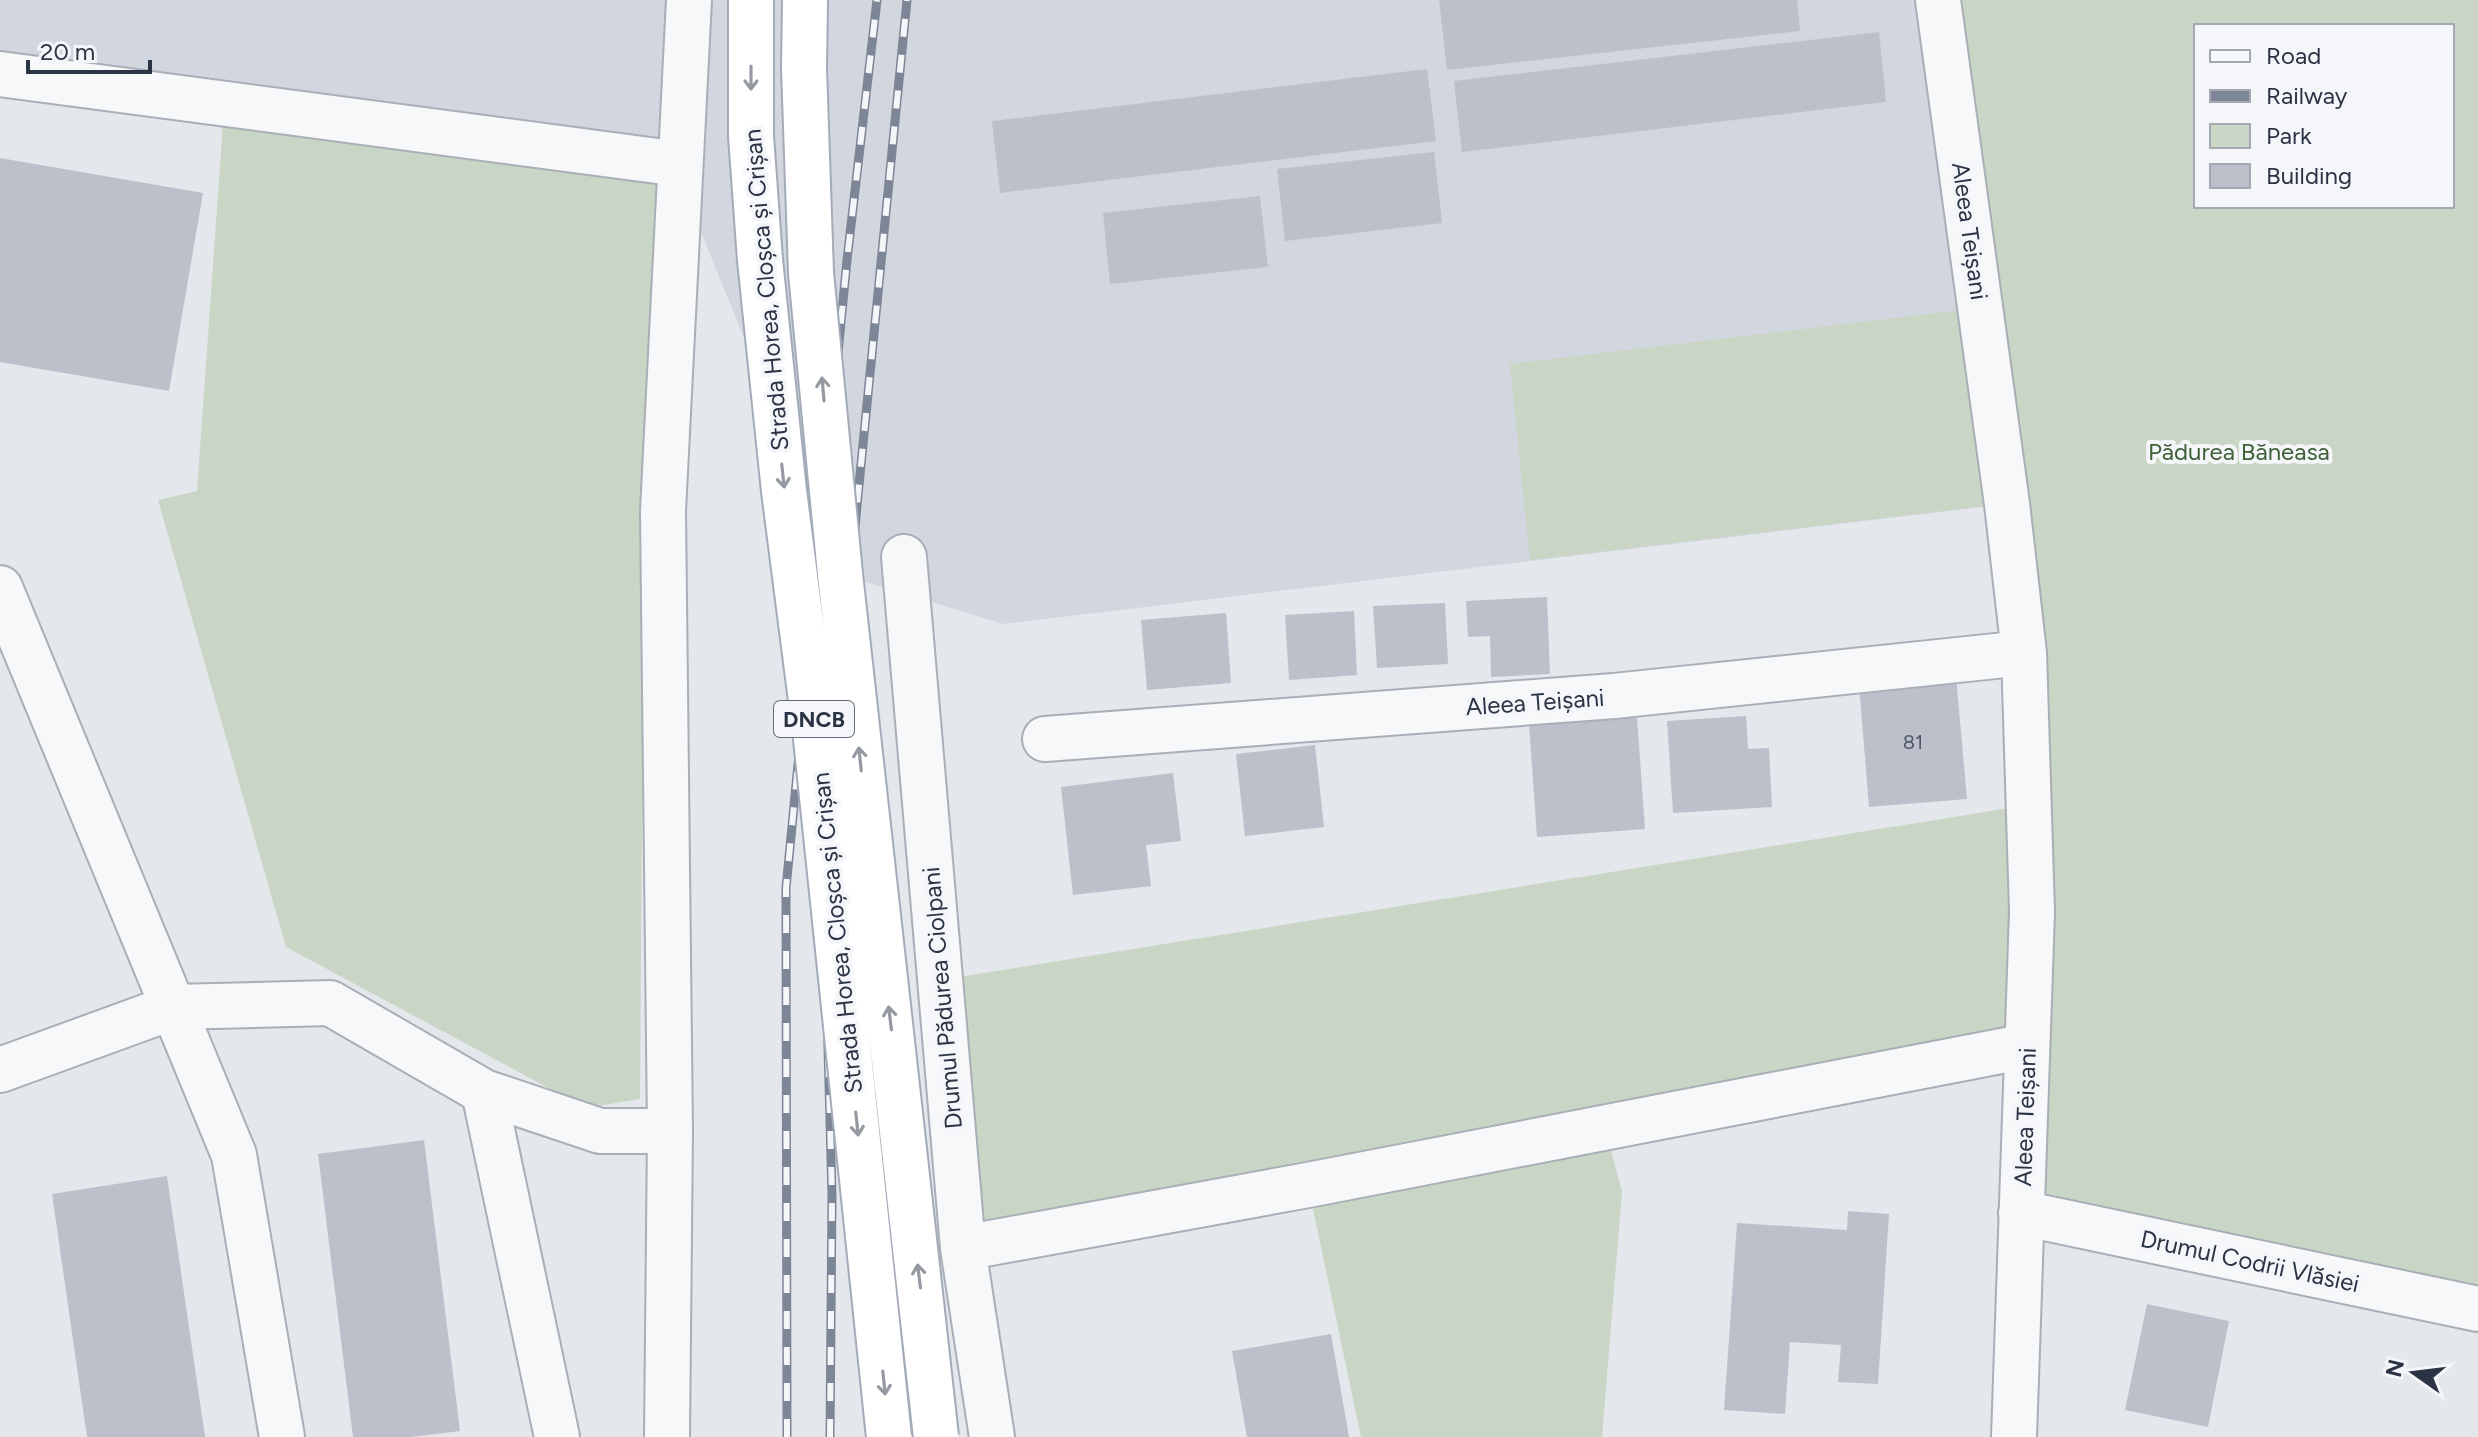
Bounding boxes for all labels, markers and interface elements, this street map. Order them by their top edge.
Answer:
scale bar [28,24,150,74]
legend [2194,24,2454,208]
text: 20 m [40,37,95,66]
text: Road [2266,41,2321,70]
one-way arrow [743,64,759,91]
text: Railway [2266,81,2348,110]
text: Park [2266,121,2312,150]
street label: Strada Horea, Cloșca și Crișan [737,128,795,452]
street label: Aleea Teișani [1946,160,1994,302]
text: Building [2266,161,2352,190]
one-way arrow [815,376,830,403]
park label: Pădurea Băneasa [2148,437,2330,466]
one-way arrow [775,463,790,489]
street label: Aleea Teișani [1465,683,1605,721]
road number: DNCB [774,701,854,737]
house number: 81 [1903,730,1923,754]
one-way arrow [853,746,868,773]
street label: Strada Horea, Cloșca și Crișan [806,771,868,1095]
street label: Drumul Pădurea Ciolpani [916,866,968,1130]
one-way arrow [882,1005,897,1031]
street label: Aleea Teișani [2008,1047,2042,1187]
one-way arrow [850,1110,865,1137]
street label: Drumul Codrii Vlăsiei [2138,1224,2362,1298]
one-way arrow [912,1263,927,1290]
north arrow [2374,1333,2454,1413]
text: N [2380,1357,2410,1380]
one-way arrow [877,1369,892,1396]

